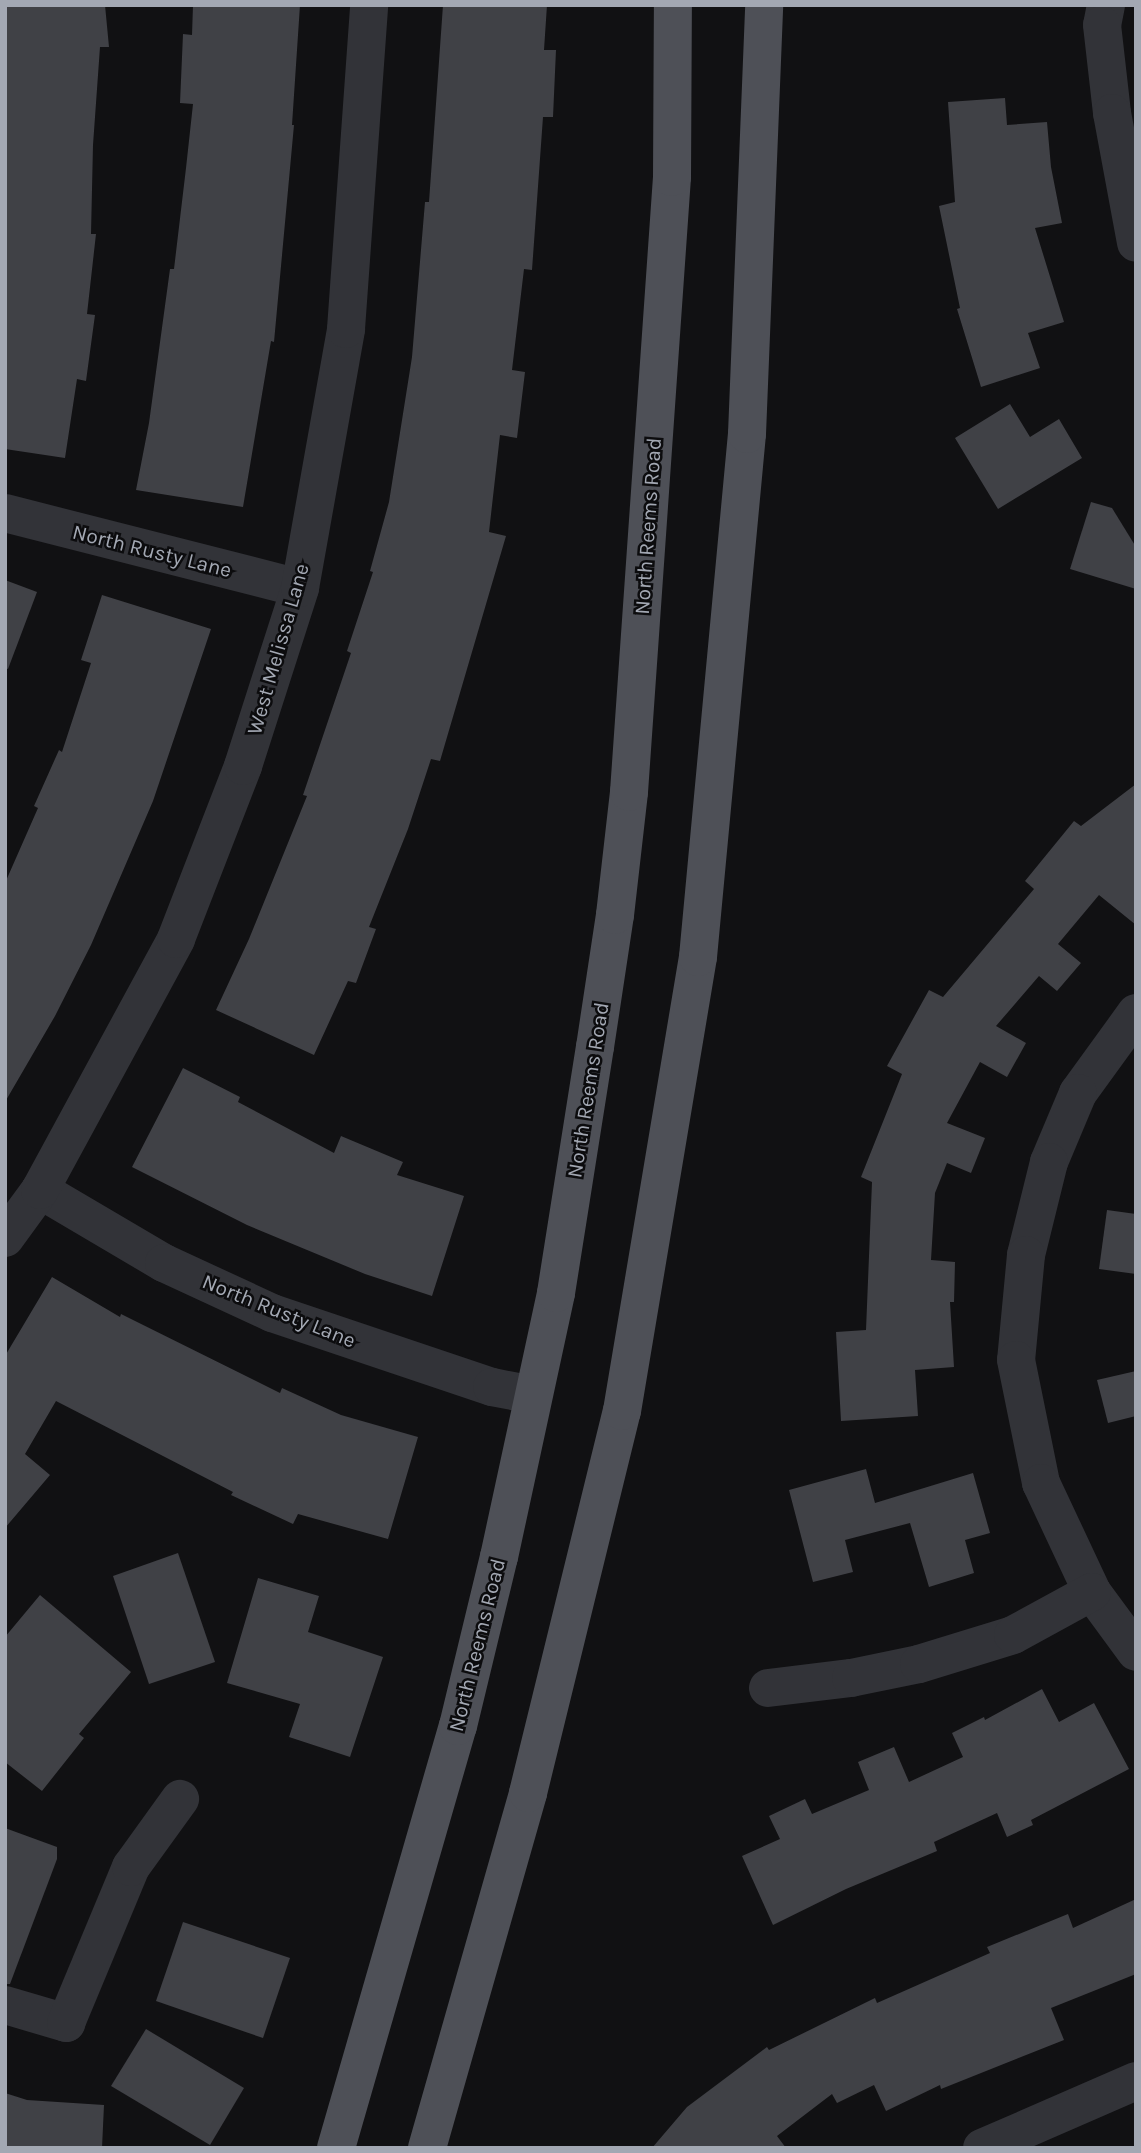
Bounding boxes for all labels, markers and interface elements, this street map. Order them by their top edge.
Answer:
street label: North Reems Road [629,437,667,615]
street label: North Rusty Lane [70,519,234,583]
street label: West Melissa Lane [241,560,315,738]
street label: North Reems Road [562,1000,614,1180]
street label: North Rusty Lane [199,1269,359,1353]
street label: North Reems Road [443,1556,511,1734]

